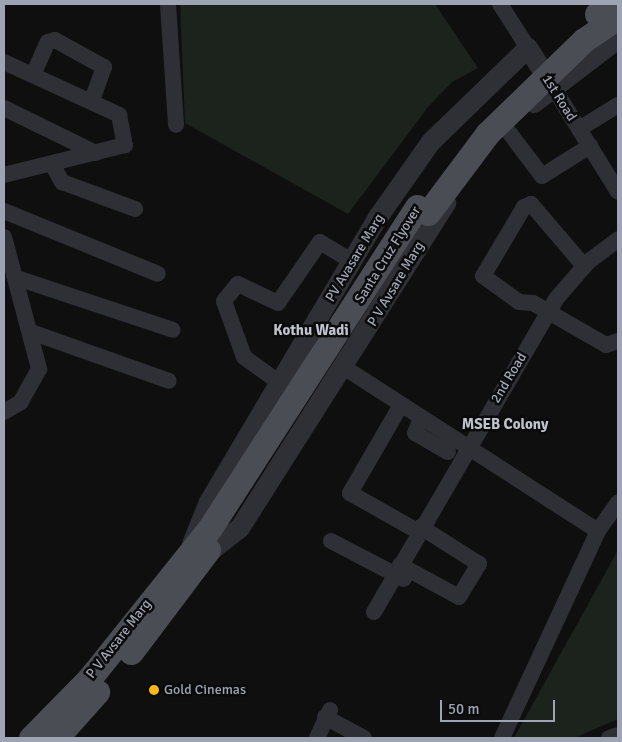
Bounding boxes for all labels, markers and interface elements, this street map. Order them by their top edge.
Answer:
street label: 1st Road [538,72,580,124]
street label: Santa Cruz Flyover [351,203,425,307]
street label: PV Avasare Marg [322,211,388,305]
street label: P V Avsare Marg [364,239,428,329]
district label: Kothu Wadi [273,322,349,340]
street label: 2nd Road [487,350,531,406]
district label: MSEB Colony [462,416,548,434]
street label: P V Avsare Marg [83,596,155,682]
place label: Gold Cinemas [164,682,246,698]
marker: Gold Cinemas [148,684,160,696]
scale bar [442,690,557,722]
text: 50 m [448,700,479,718]

